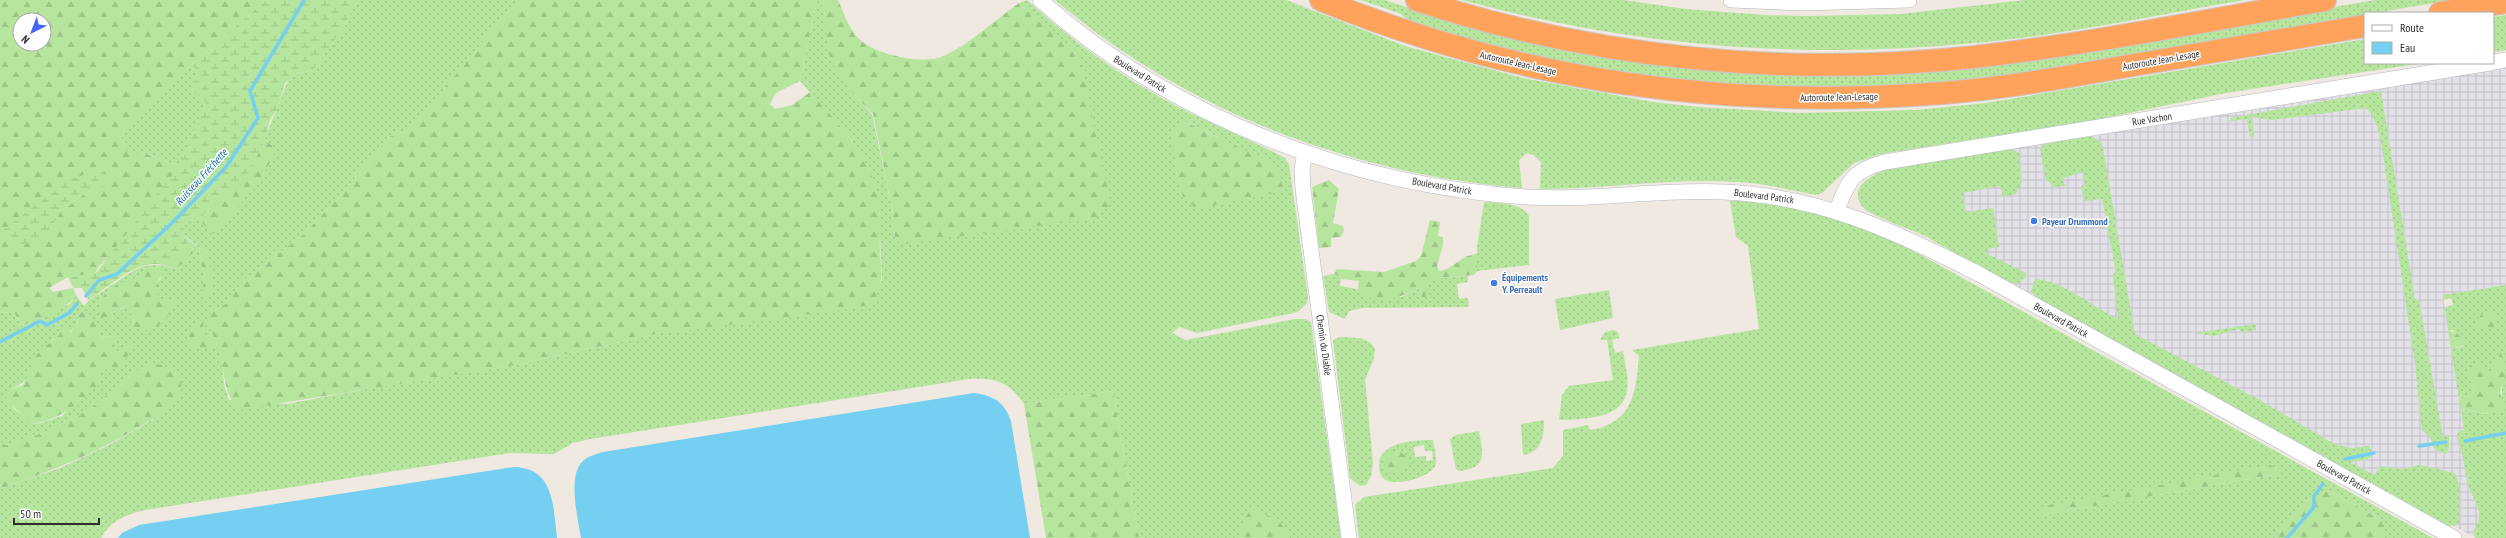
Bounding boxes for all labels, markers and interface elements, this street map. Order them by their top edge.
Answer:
north arrow [12,12,52,52]
legend [2364,12,2494,64]
text: Route [2400,20,2424,35]
text: N [18,32,32,47]
text: Eau [2400,40,2415,55]
street label: Autoroute Jean-Lesage [2122,47,2200,73]
street label: Autoroute Jean-Lesage [1479,48,1557,78]
street label: Boulevard Patrick [1111,53,1169,95]
street label: Autoroute Jean-Lesage [1800,90,1878,104]
street label: Rue Vachon [2131,109,2173,129]
water label: Ruisseau Fréchette [172,145,231,208]
street label: Boulevard Patrick [1411,174,1473,198]
street label: Boulevard Patrick [1733,186,1795,206]
place label: Payeur Drummond [2042,215,2108,228]
marker: Payeur Drummond [2029,216,2039,226]
place label: Équipements Y. Perreault [1501,271,1549,296]
marker: Équipements Y. Perreault [1489,278,1499,288]
street label: Boulevard Patrick [2032,300,2091,340]
street label: Chemin du Diable [1313,314,1335,376]
street label: Boulevard Patrick [2315,457,2374,497]
scale bar [14,500,99,526]
text: 50 m [20,506,41,521]

